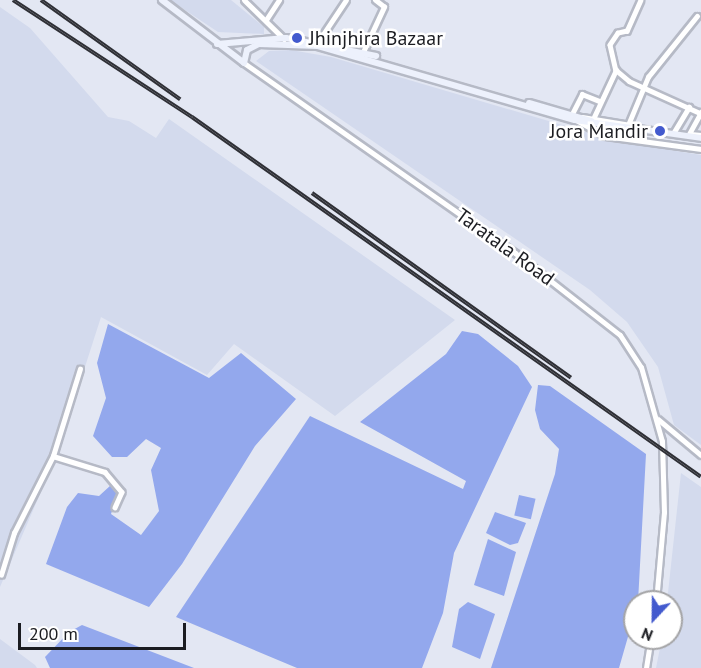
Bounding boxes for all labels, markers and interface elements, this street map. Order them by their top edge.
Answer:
place label: Jhinjhira Bazaar [309,26,443,50]
marker: Jhinjhira Bazaar [290,31,304,45]
place label: Jora Mandir [550,119,648,143]
marker: Jora Mandir [653,124,667,138]
street label: Taratala Road [451,203,559,291]
north arrow [623,590,683,650]
scale bar [21,611,189,649]
text: 200 m [29,622,78,645]
text: N [638,624,656,646]

